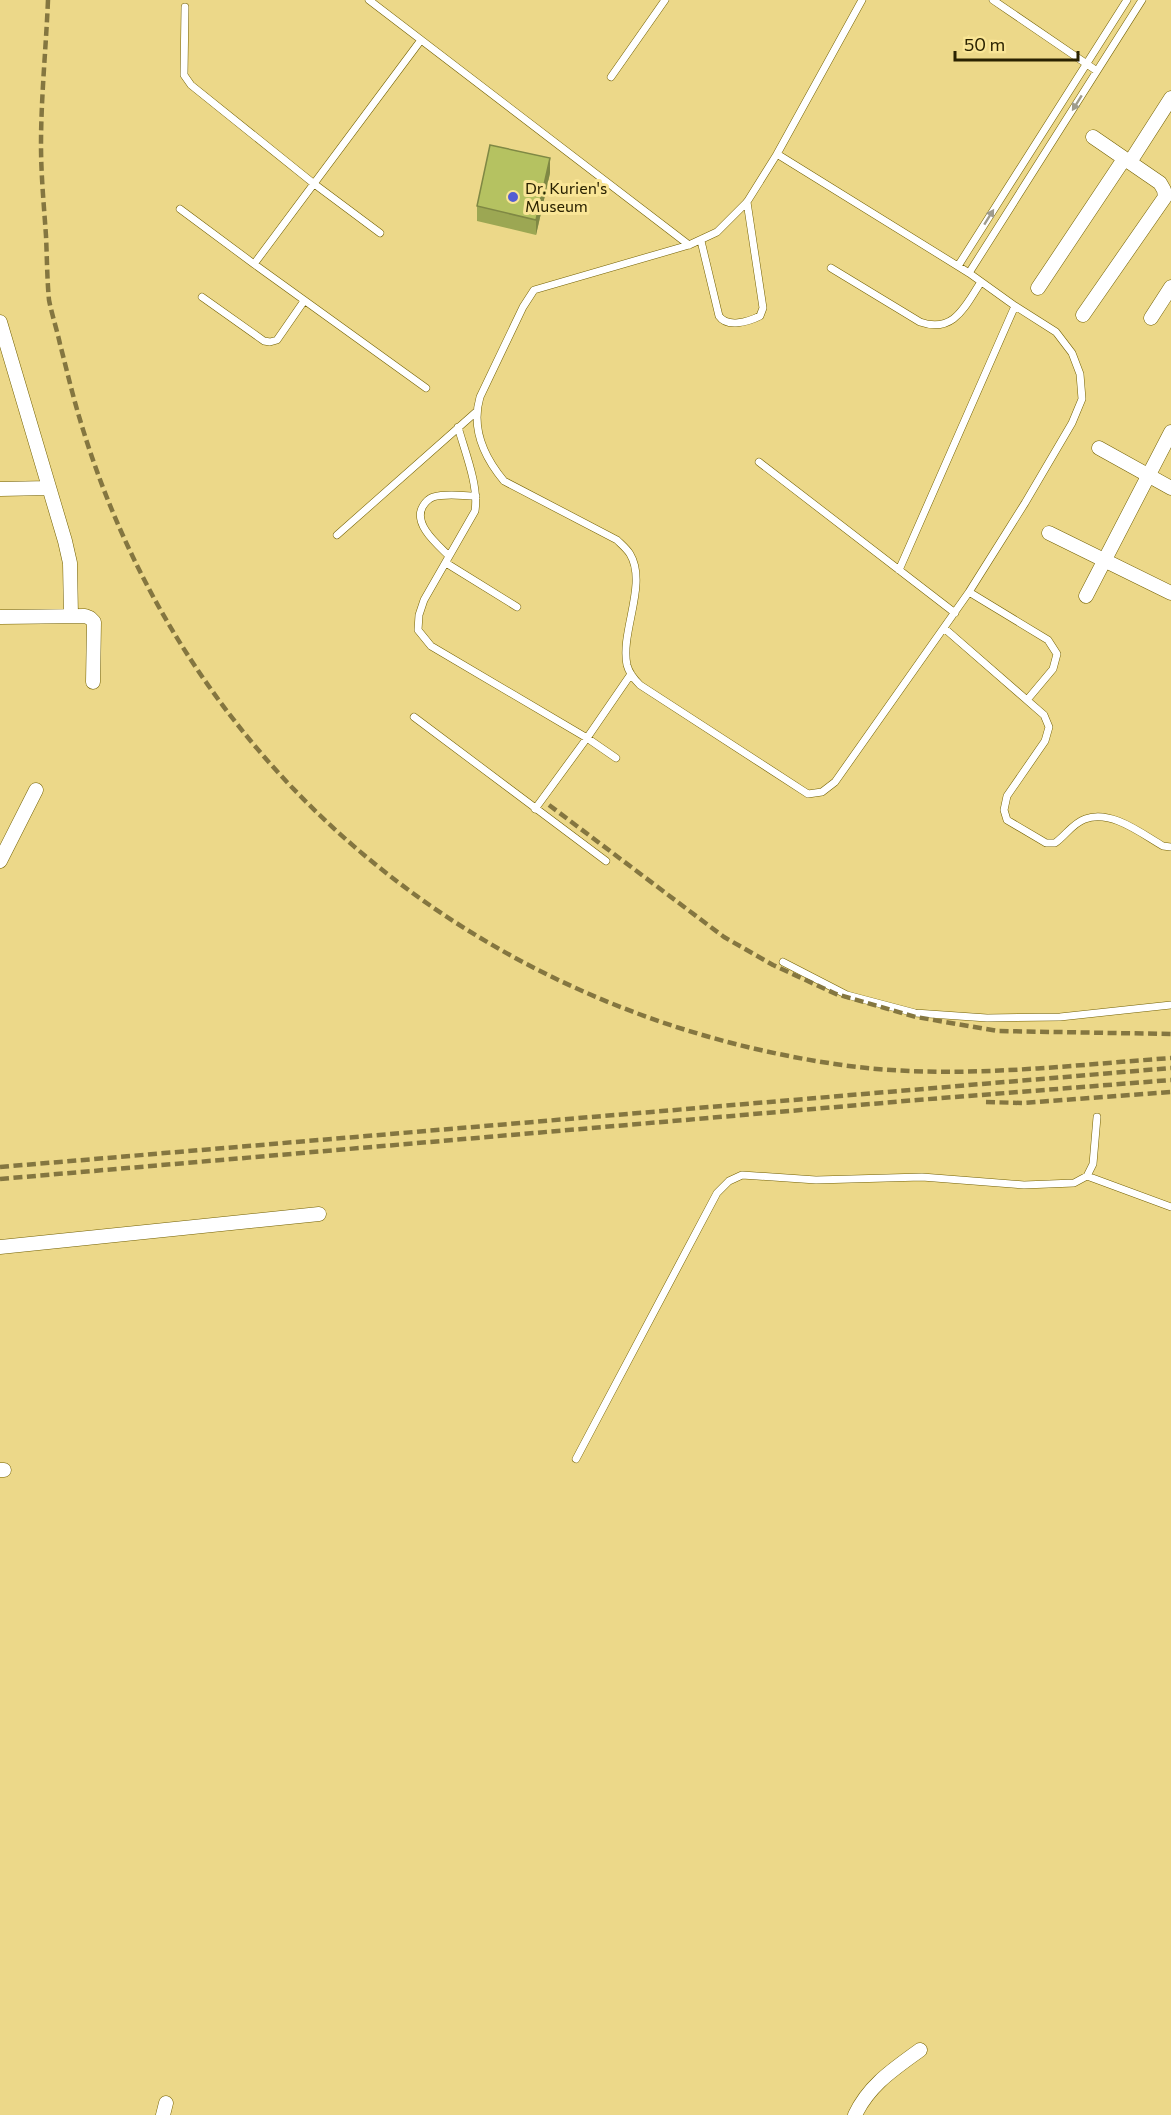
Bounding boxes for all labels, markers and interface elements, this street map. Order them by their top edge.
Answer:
scale bar [955,24,1078,62]
text: 50 m [964,33,1005,55]
one-way arrow [1072,94,1083,111]
place label: Dr. Kurien's Museum [525,178,607,215]
marker: Dr. Kurien's Museum [506,190,520,204]
one-way arrow [983,209,994,225]

